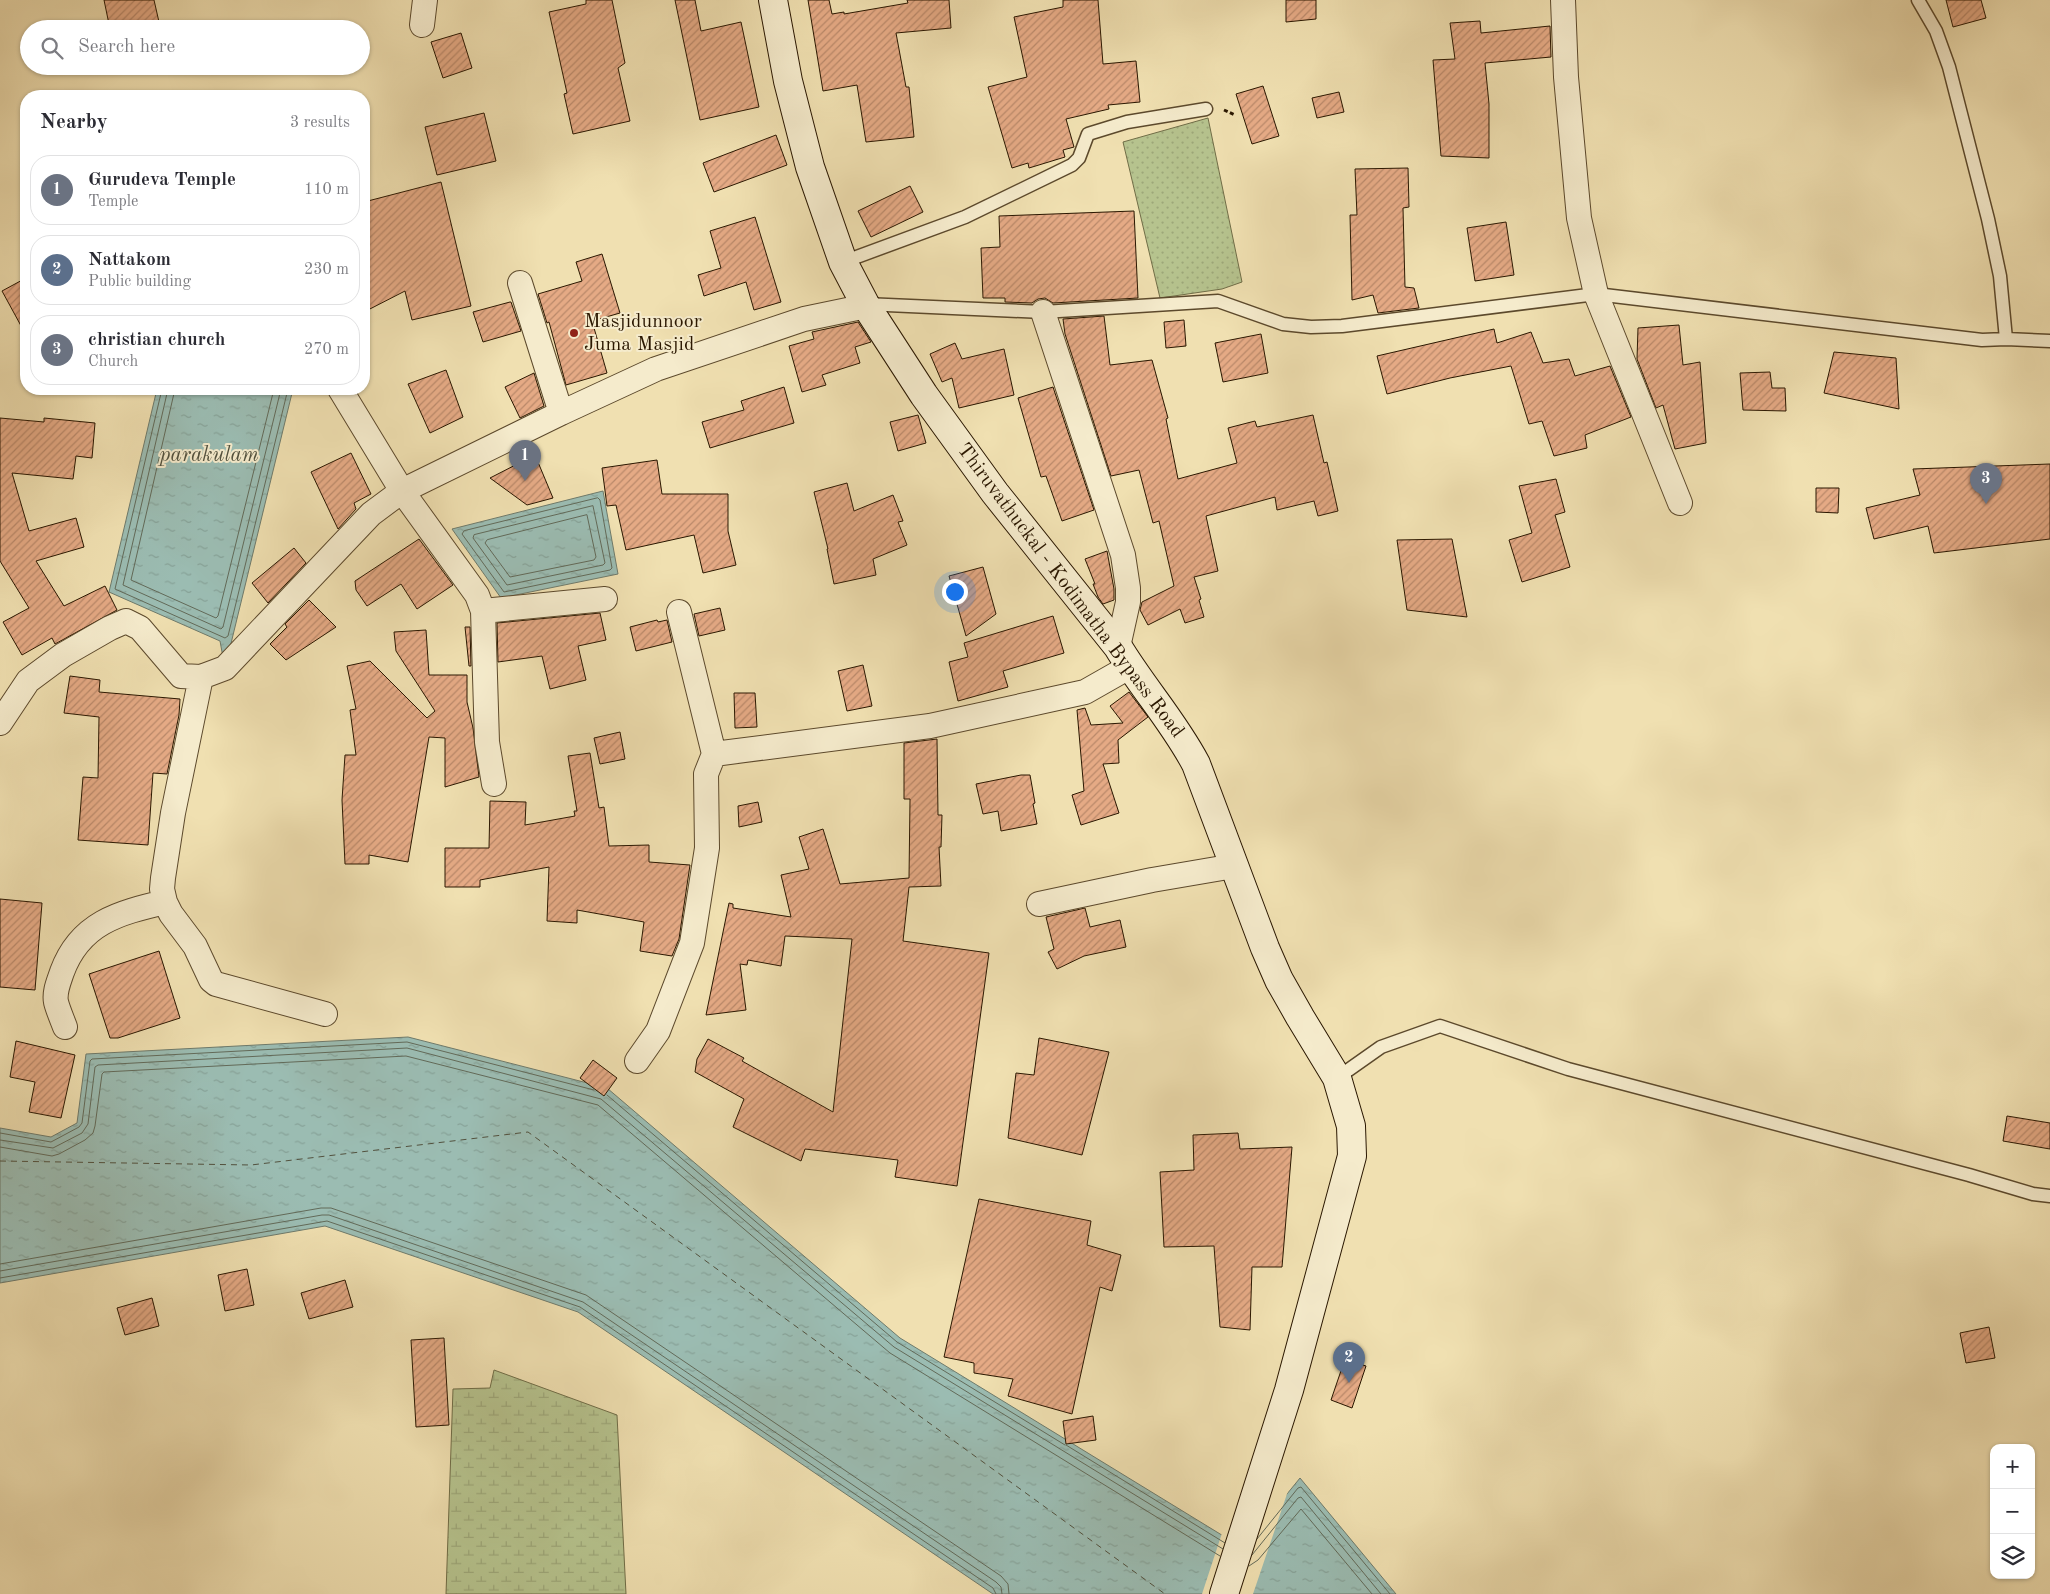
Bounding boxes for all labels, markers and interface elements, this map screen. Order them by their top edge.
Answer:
search box [20,20,370,75]
icon: search [38,34,66,62]
text: Search here [78,38,175,57]
text: Nearby [40,112,108,133]
text: 3 results [290,115,350,131]
text: Gurudeva Temple [88,171,236,190]
text: 1 [52,182,62,198]
text: 110 m [304,182,349,198]
text: Temple [88,194,138,210]
text: Nattakom [88,251,171,270]
text: 2 [52,262,62,278]
text: 230 m [304,262,349,278]
text: Public building [88,274,191,290]
place label: Masjidunnoor Juma Masjid [584,312,702,355]
marker: Masjidunnoor Juma Masjid [568,327,580,339]
text: christian church [88,331,225,350]
text: 3 [52,342,62,358]
text: 270 m [304,342,349,358]
text: Church [88,354,138,370]
pin: 1 [509,440,541,481]
street label: Thiruvathuckal - Kodimatha Bypass Road [953,440,1187,742]
water label: parakulam [157,445,259,466]
pin: 3 [1970,463,2002,504]
your location [942,579,968,605]
pin: 2 [1333,1342,1365,1383]
map controls [1990,1444,2035,1579]
button: + [1990,1444,2035,1489]
button: − [1990,1489,2035,1534]
button: layers [1990,1534,2035,1579]

